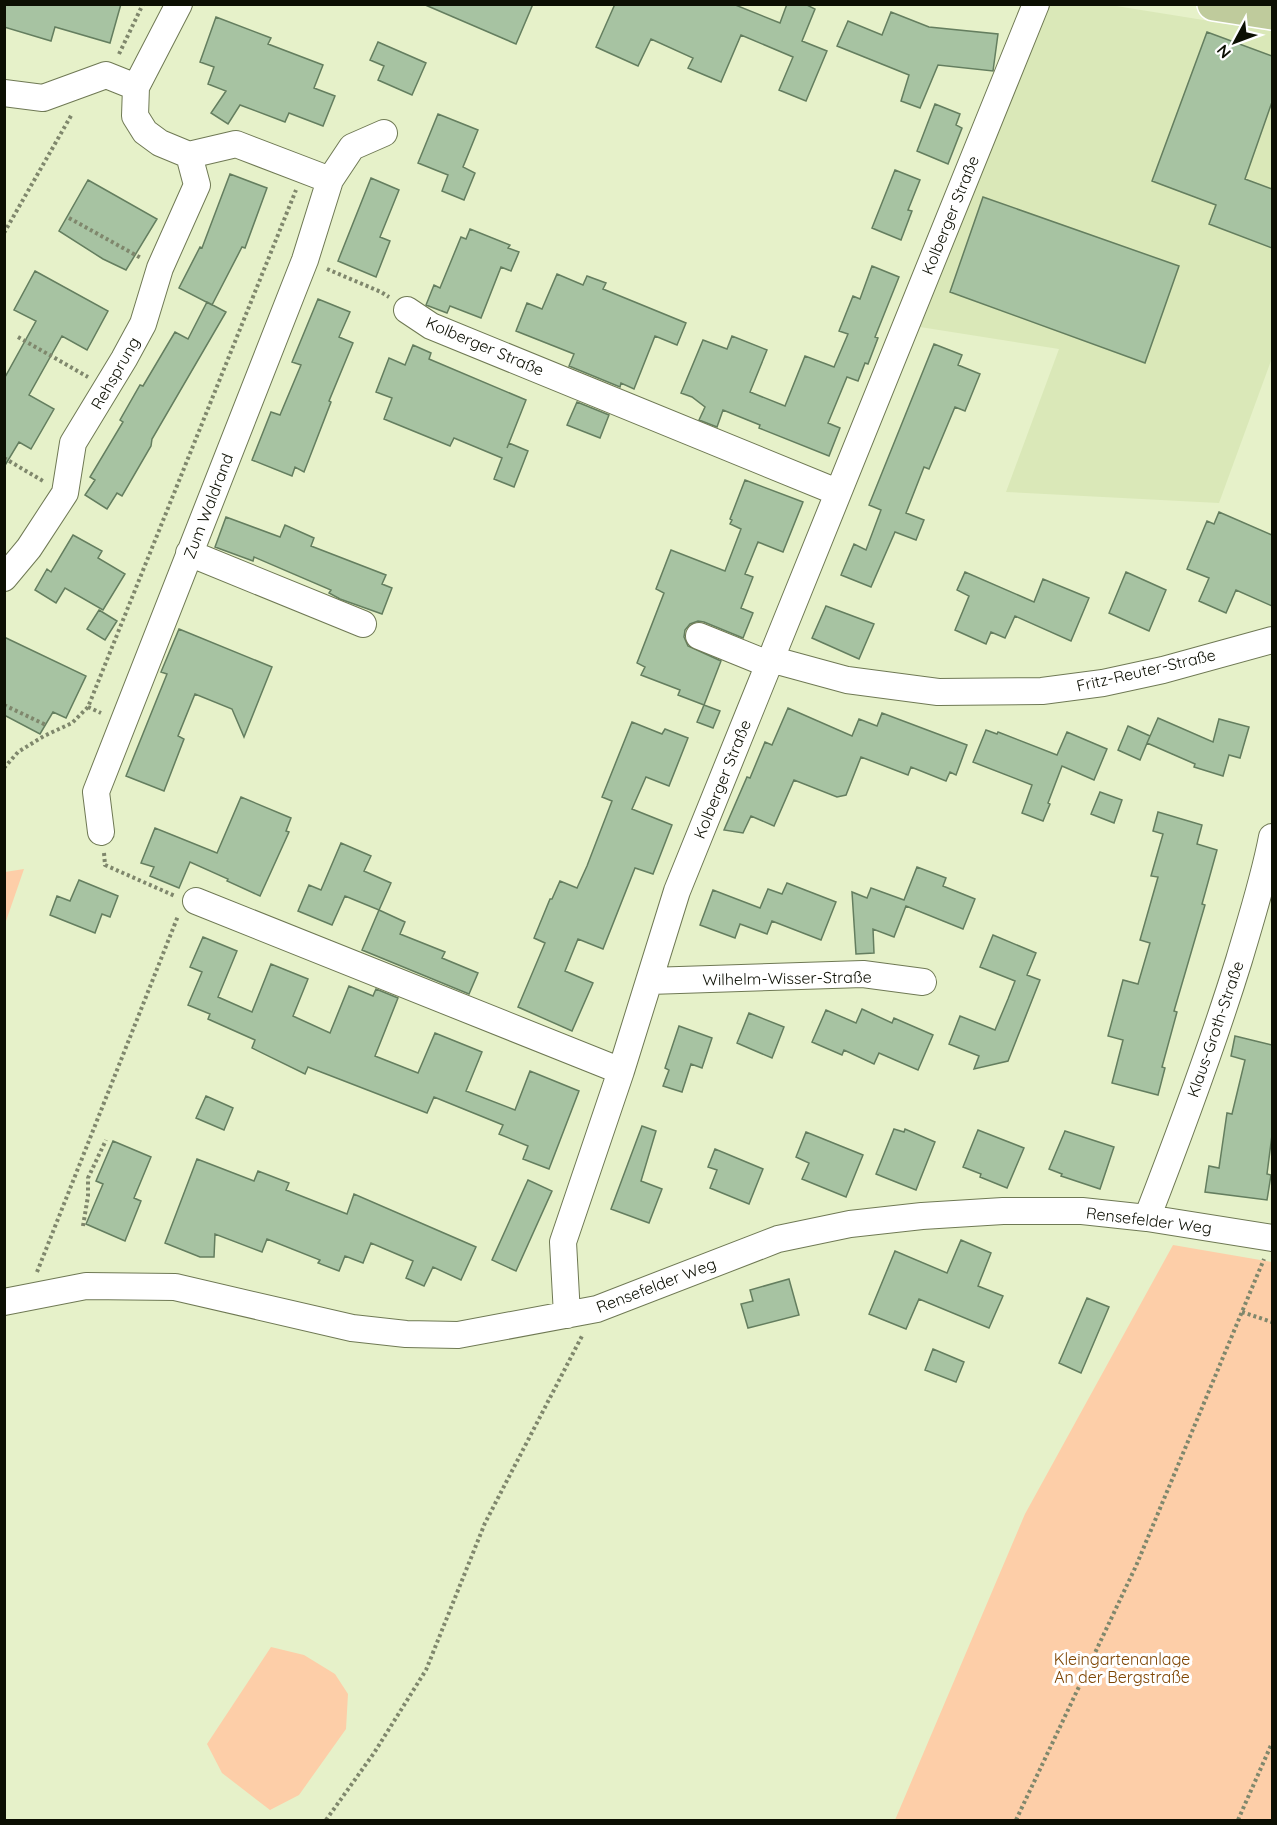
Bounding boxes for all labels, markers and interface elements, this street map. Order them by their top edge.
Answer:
north arrow [1205,12,1265,72]
text: N [1212,41,1235,63]
street label: Kolberger Straße [917,153,983,277]
street label: Kolberger Straße [423,312,547,380]
street label: Rehsprung [86,333,144,413]
street label: Zum Waldrand [179,451,237,561]
street label: Fritz-Reuter-Straße [1074,644,1218,696]
street label: Kolberger Straße [689,717,755,841]
street label: Klaus-Groth-Straße [1182,958,1248,1100]
street label: Wilhelm-Wisser-Straße [702,967,872,989]
street label: Rensefelder Weg [1085,1202,1213,1238]
street label: Rensefelder Weg [593,1253,719,1317]
park label: Kleingartenanlage An der Bergstraße [1054,1649,1190,1687]

